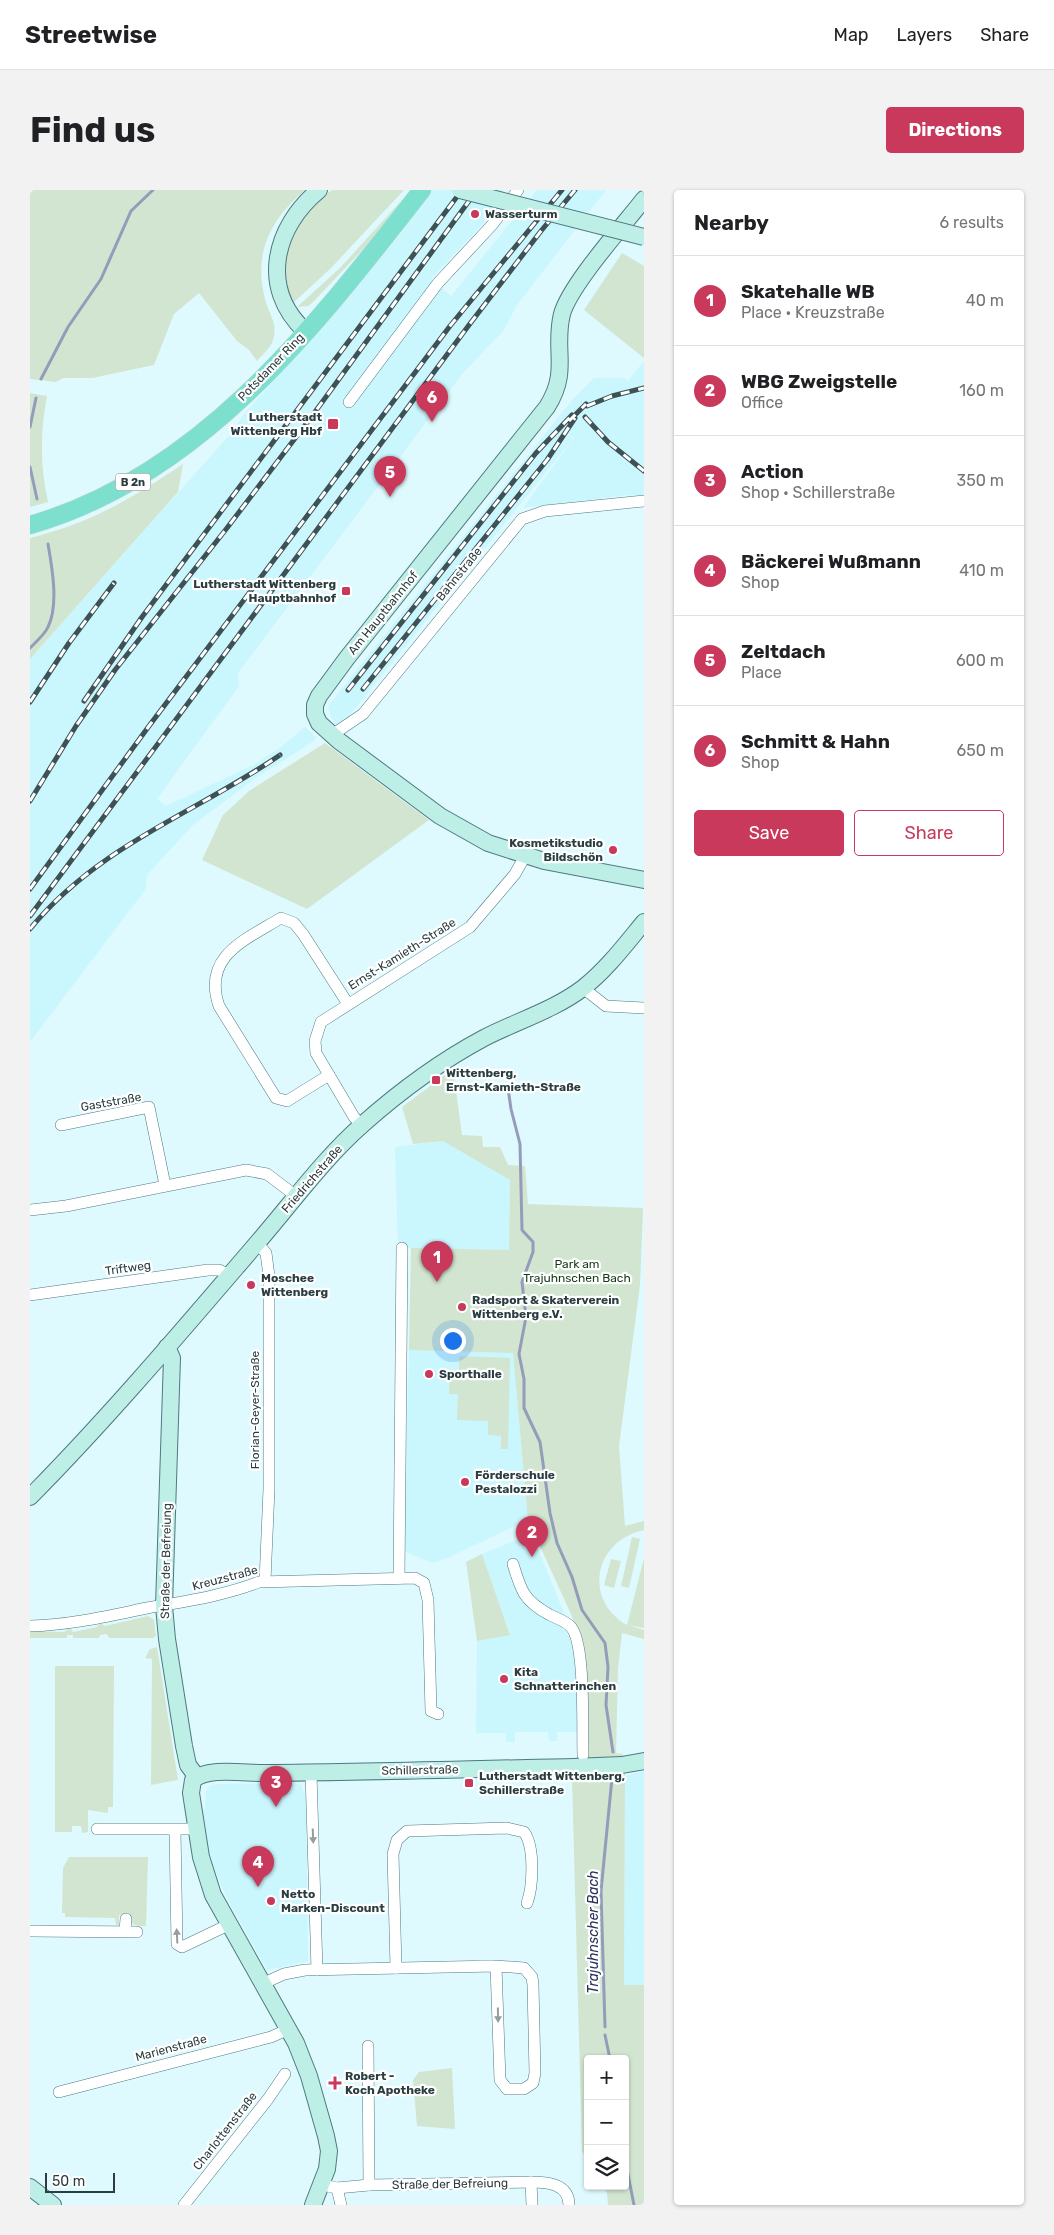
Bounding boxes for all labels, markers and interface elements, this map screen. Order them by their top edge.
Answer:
text: Streetwise [25,21,157,49]
text: Map [834,24,869,46]
text: Layers [897,24,952,46]
text: Share [980,24,1029,46]
button: Directions [886,107,1024,153]
text: Find us [30,109,155,151]
place label: Wasserturm [485,207,557,221]
marker: Wasserturm [469,208,481,220]
text: Nearby [694,210,769,235]
text: 6 results [939,213,1004,232]
text: Skatehalle WB [741,280,875,303]
text: 1 [706,291,714,310]
text: 40 m [966,291,1004,310]
text: Place · Kreuzstraße [741,303,885,322]
street label: Potsdamer Ring [235,330,307,404]
text: WBG Zweigstelle [741,370,897,393]
pin: 6 [416,381,448,422]
text: 2 [705,381,715,400]
text: 160 m [959,381,1004,400]
text: Office [741,393,783,412]
place label: Lutherstadt Wittenberg Hbf [230,410,323,438]
marker: Lutherstadt Wittenberg Hbf [326,417,340,431]
pin: 5 [374,456,406,497]
text: Action [741,460,804,483]
text: 3 [705,471,715,490]
text: 350 m [957,471,1004,490]
road number: B 2n [116,474,150,490]
text: Shop · Schillerstraße [741,483,895,502]
street label: Bahnstraße [433,544,485,604]
text: Bäckerei Wußmann [741,550,921,573]
text: 4 [705,561,715,580]
text: 410 m [959,561,1004,580]
street label: Am Hauptbahnhof [345,568,421,657]
text: Shop [741,573,779,592]
place label: Lutherstadt Wittenberg Hauptbahnhof [193,577,337,605]
marker: Lutherstadt Wittenberg Hauptbahnhof [340,585,352,597]
text: Zeltdach [741,640,826,663]
text: 5 [705,651,715,670]
text: 600 m [956,651,1004,670]
text: Place [741,663,782,682]
text: Schmitt & Hahn [741,730,890,753]
text: 6 [705,741,715,760]
text: 650 m [957,741,1004,760]
text: Shop [741,753,779,772]
button: Save [694,810,844,856]
button: Share [854,810,1004,856]
place label: Kosmetikstudio Bildschön [509,836,603,864]
marker: Kosmetikstudio Bildschön [607,844,619,856]
street label: Ernst-Kamieth-Straße [346,915,459,993]
place label: Wittenberg, Ernst-Kamieth-Straße [446,1066,581,1094]
marker: Wittenberg, Ernst-Kamieth-Straße [430,1074,442,1086]
street label: Gaststraße [80,1090,143,1114]
street label: Friedrichstraße [279,1142,345,1216]
pin: 1 [421,1241,453,1282]
park label: Park am Trajuhnschen Bach [523,1257,631,1285]
street label: Triftweg [104,1258,152,1278]
place label: Moschee Wittenberg [261,1271,328,1299]
marker: Moschee Wittenberg [245,1279,257,1291]
place label: Radsport & Skaterverein Wittenberg e.V. [472,1293,620,1321]
marker: Radsport & Skaterverein Wittenberg e.V. [456,1301,468,1313]
your location [440,1328,466,1354]
street label: Florian-Geyer-Straße [248,1350,262,1469]
place label: Sporthalle [439,1367,502,1381]
marker: Sporthalle [423,1368,435,1380]
place label: Förderschule Pestalozzi [475,1468,555,1496]
marker: Förderschule Pestalozzi [459,1476,471,1488]
street label: Straße der Befreiung [158,1503,174,1619]
pin: 2 [516,1516,548,1557]
street label: Kreuzstraße [191,1562,260,1593]
place label: Kita Schnatterinchen [514,1665,617,1693]
marker: Kita Schnatterinchen [498,1673,510,1685]
street label: Schillerstraße [381,1762,459,1778]
pin: 3 [260,1766,292,1807]
place label: Lutherstadt Wittenberg, Schillerstraße [479,1769,625,1797]
marker: Lutherstadt Wittenberg, Schillerstraße [463,1777,475,1789]
one-way arrow [309,1829,317,1845]
pin: 4 [242,1846,274,1887]
water label: Trajuhnscher Bach [585,1870,602,1994]
place label: Netto Marken-Discount [281,1887,385,1915]
marker: Netto Marken-Discount [265,1895,277,1907]
one-way arrow [172,1927,180,1943]
one-way arrow [494,2007,502,2023]
street label: Marienstraße [134,2032,208,2064]
map controls [584,2055,629,2190]
button: + [584,2055,629,2100]
place label: Robert - Koch Apotheke [345,2069,435,2097]
marker: Robert - Koch Apotheke [329,2077,341,2089]
street label: Charlottenstraße [190,2089,260,2173]
button: − [584,2100,629,2145]
button: layers [584,2145,629,2190]
scale bar [45,2170,115,2193]
text: 50 m [52,2173,85,2190]
street label: Straße der Befreiung [392,2176,508,2192]

